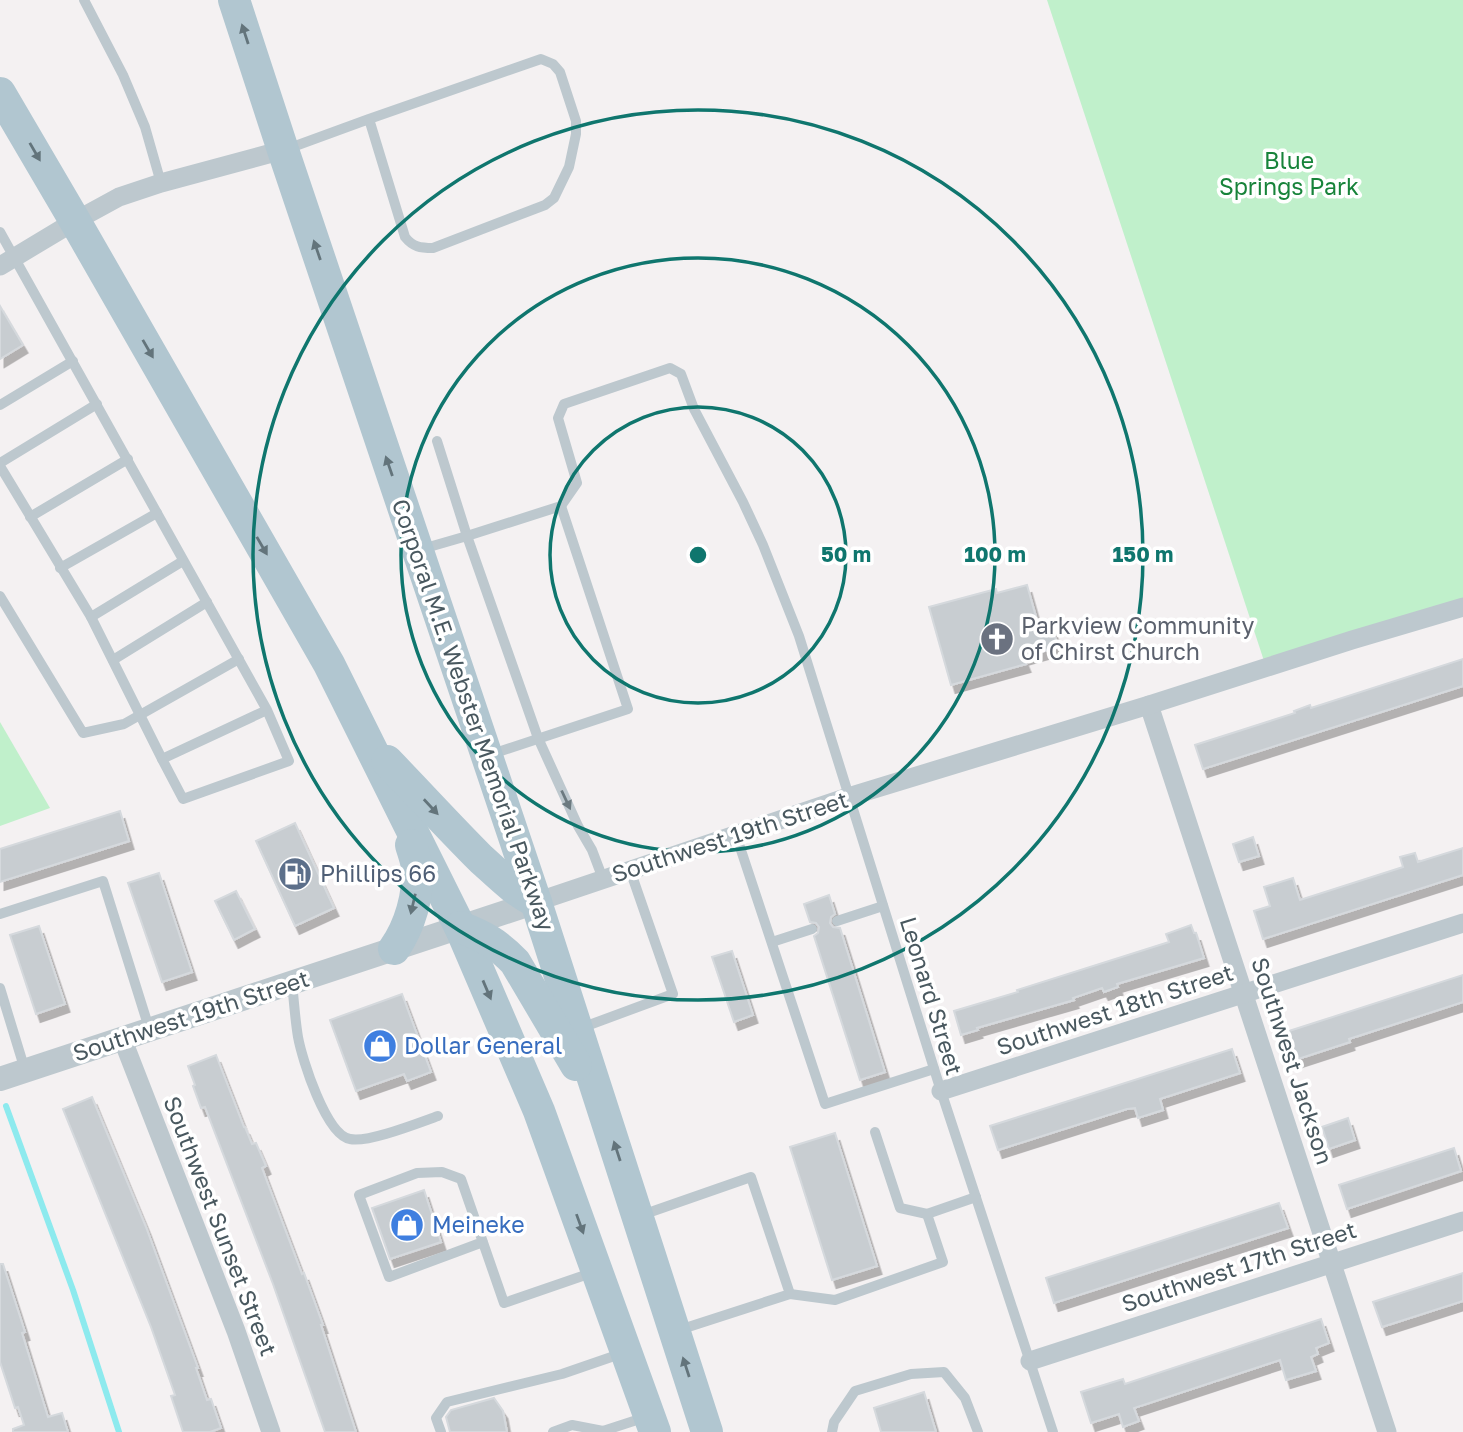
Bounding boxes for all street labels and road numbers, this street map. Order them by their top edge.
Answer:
street label: Corporal M.E. Webster Memorial Parkway [387,495,561,934]
street label: Southwest 19th Street [608,785,851,887]
street label: Leonard Street [895,913,969,1078]
street label: Southwest Jackson [1246,954,1340,1168]
street label: Southwest 18th Street [993,958,1236,1060]
street label: Southwest 19th Street [69,964,312,1066]
street label: Southwest Sunset Street [158,1092,283,1359]
street label: Southwest 17th Street [1118,1215,1359,1317]

